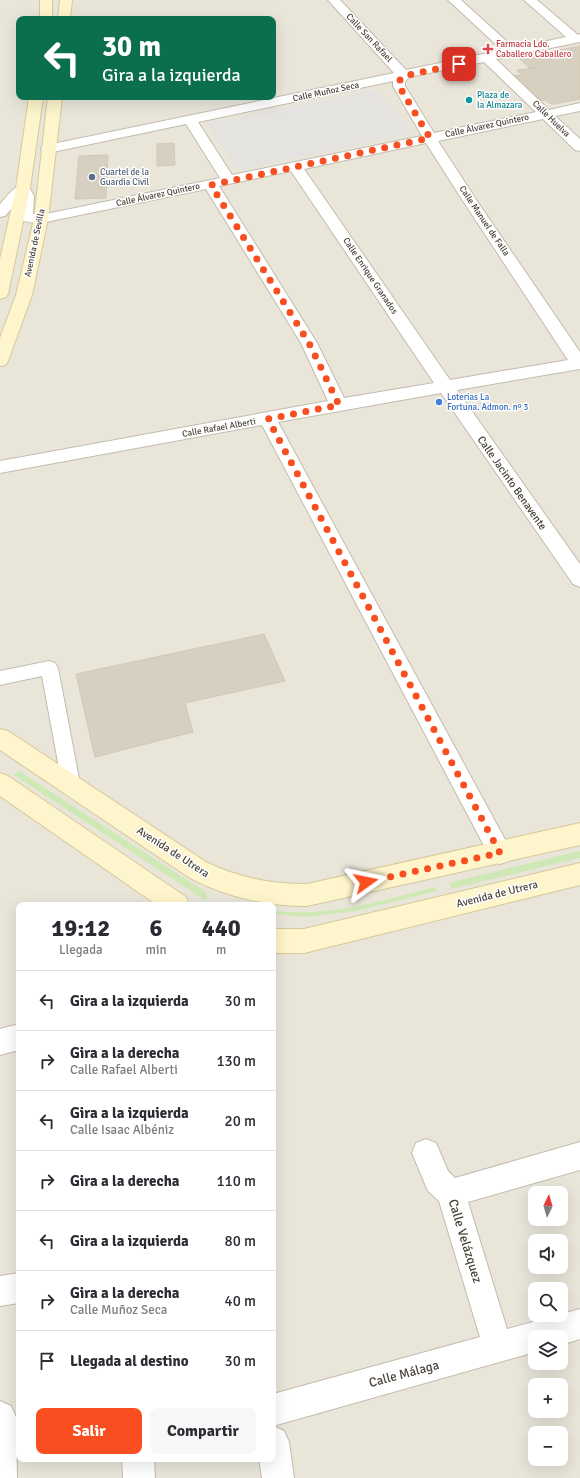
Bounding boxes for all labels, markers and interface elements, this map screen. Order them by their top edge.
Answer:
street label: Calle San Rafael [344,11,395,65]
text: 30 m [102,30,161,64]
icon: left [36,32,88,84]
place label: Farmacia Ldo. Caballero Caballero [496,39,572,60]
marker: Farmacia Ldo. Caballero Caballero [483,44,493,54]
pin [442,47,476,81]
icon: arrive [448,53,470,75]
text: Gira a la izquierda [102,64,241,86]
street label: Calle Muñoz Seca [292,80,361,104]
place label: Plaza de la Almazara [477,90,523,111]
marker: Plaza de la Almazara [464,95,474,105]
street label: Calle Huelva [530,98,572,140]
street label: Calle Álvarez Quintero [444,110,530,140]
place label: Cuartel de la Guardia Civil [100,167,149,188]
marker: Cuartel de la Guardia Civil [87,172,97,182]
street label: Calle Álvarez Quintero [115,179,201,209]
street label: Calle Manuel de Falla [456,184,512,259]
street label: Avenida de Sevilla [22,208,48,278]
street label: Calle Enrique Granados [340,236,400,316]
place label: Loterias La Fortuna. Admon. nº 3 [447,392,528,413]
marker: Loterias La Fortuna. Admon. nº 3 [434,397,444,407]
street label: Calle Rafael Alberti [181,416,257,440]
street label: Calle Jacinto Benavente [475,433,549,533]
street label: Avenida de Utrera [134,824,212,880]
position arrow [345,861,387,903]
street label: Avenida de Utrera [455,877,540,910]
text: 19:12 [51,913,110,943]
text: 6 [150,913,162,943]
text: 440 [202,913,241,943]
text: Llegada [59,942,103,958]
text: min [146,942,167,958]
text: m [216,942,226,958]
icon: left [36,990,58,1012]
text: Gira a la izquierda [70,992,189,1010]
text: 30 m [225,992,256,1010]
text: Gira a la derecha [70,1044,180,1062]
icon: right [36,1050,58,1072]
text: 130 m [216,1052,256,1070]
text: Calle Rafael Alberti [70,1062,178,1078]
text: Gira a la izquierda [70,1104,189,1122]
icon: left [36,1110,58,1132]
text: 20 m [225,1112,256,1130]
text: Calle Isaac Albéniz [70,1122,174,1138]
icon: right [36,1170,58,1192]
text: Gira a la derecha [70,1172,180,1190]
text: 110 m [216,1172,256,1190]
north arrow [528,1186,568,1226]
map controls [528,1186,568,1466]
street label: Calle Velázquez [445,1197,485,1285]
icon: left [36,1230,58,1252]
text: Gira a la izquierda [70,1232,189,1250]
text: 80 m [225,1232,256,1250]
button: sound [528,1234,568,1274]
button: search [528,1282,568,1322]
text: Gira a la derecha [70,1284,180,1302]
icon: right [36,1290,58,1312]
text: 40 m [225,1292,256,1310]
text: Calle Muñoz Seca [70,1302,167,1318]
button: layers [528,1330,568,1370]
icon: arrive [36,1350,58,1372]
text: Llegada al destino [70,1352,189,1370]
text: 30 m [225,1352,256,1370]
street label: Calle Málaga [367,1357,441,1391]
button: + [528,1378,568,1418]
button: Salir [36,1408,142,1454]
button: Compartir [150,1408,256,1454]
button: − [528,1426,568,1466]

